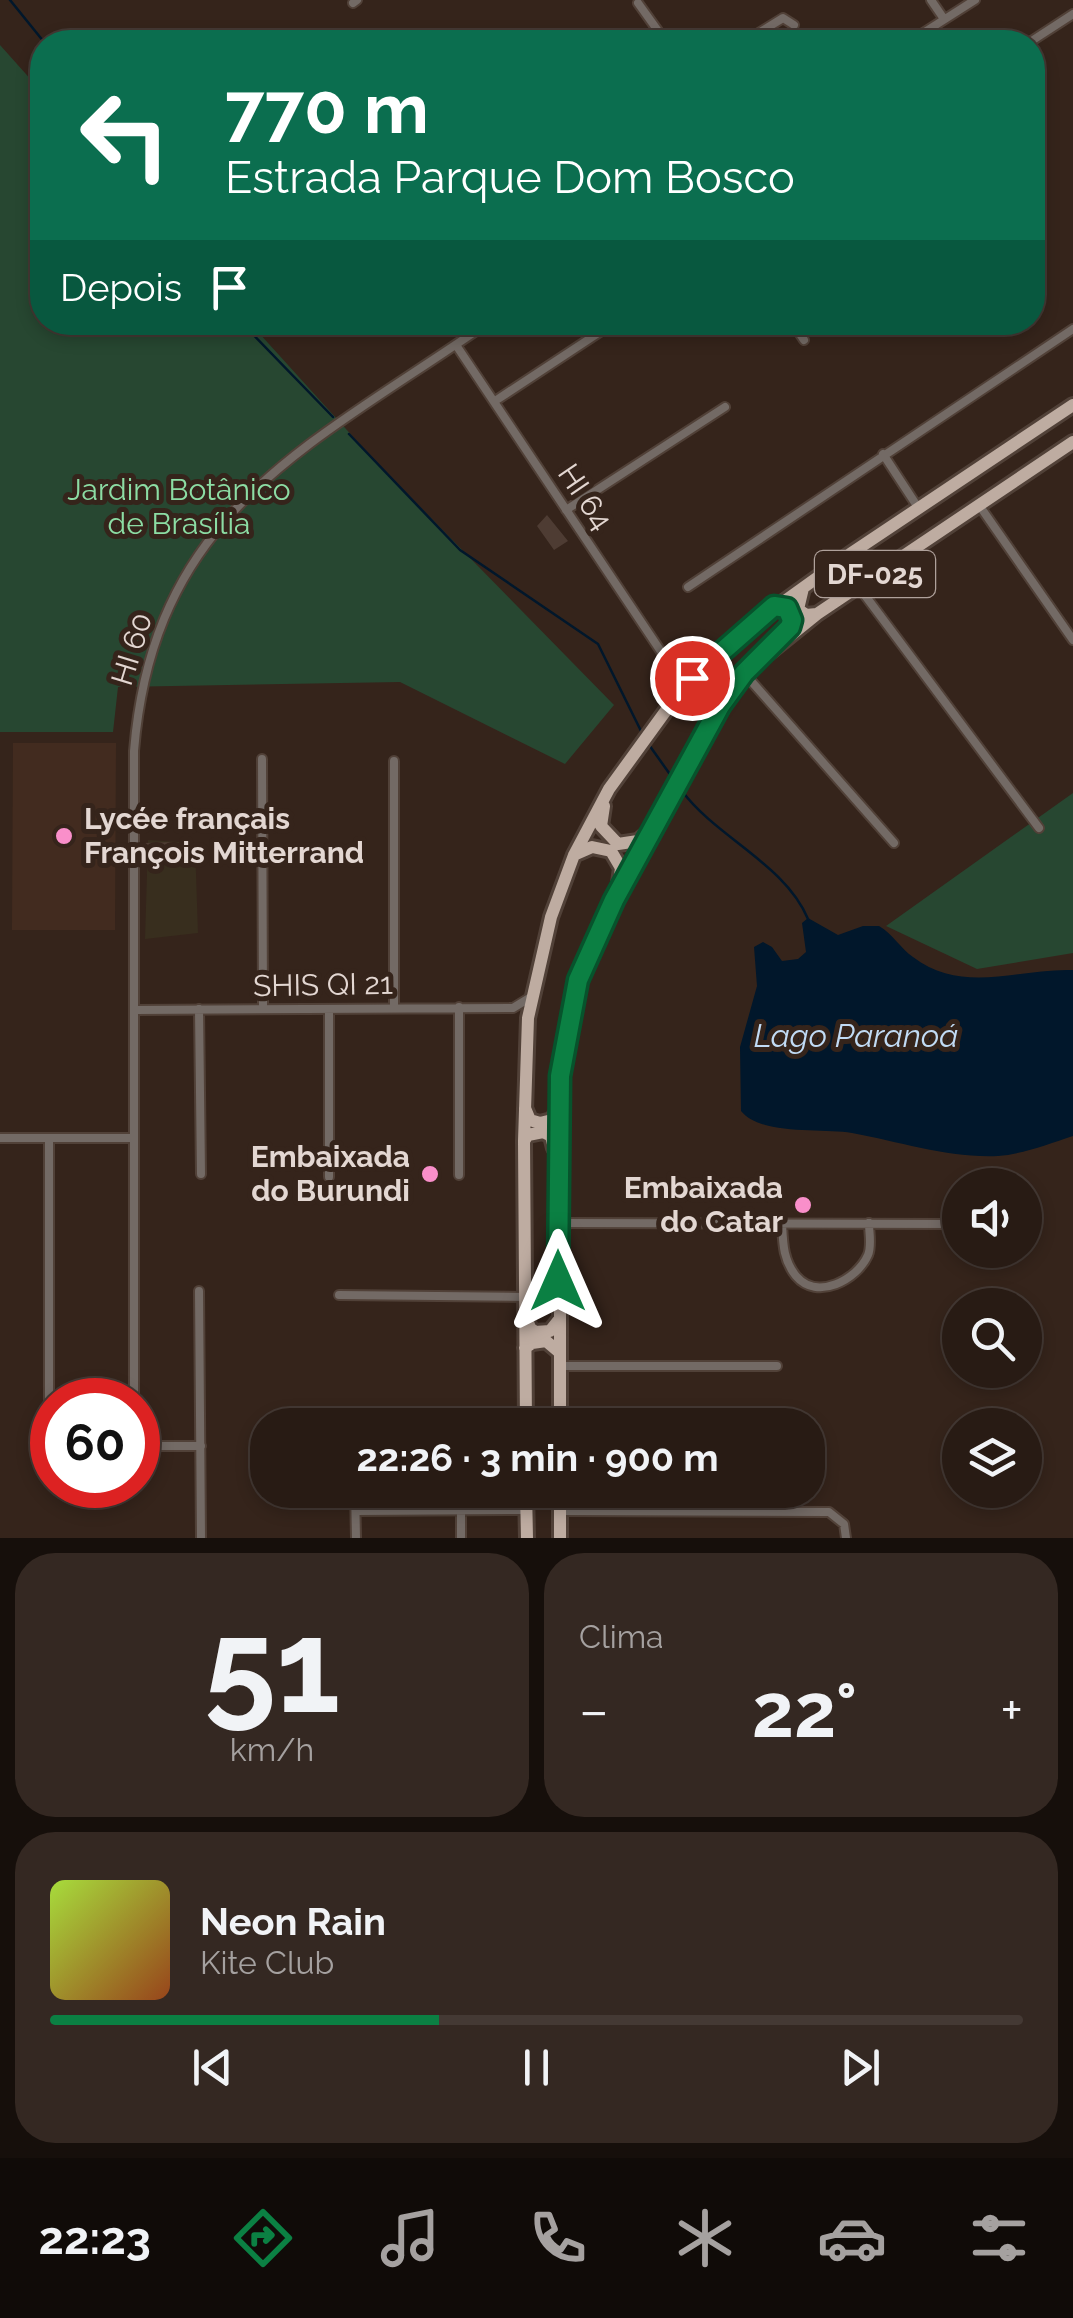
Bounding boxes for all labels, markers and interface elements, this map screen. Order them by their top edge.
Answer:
text: 770 m [225,67,429,149]
icon: left [60,70,190,200]
text: Estrada Parque Dom Bosco [225,151,795,204]
icon: arrive [202,260,257,315]
text: Depois [60,265,182,310]
street label: HI 64 [551,457,620,536]
park label: Jardim Botânico de Brasília [67,472,291,541]
road number: DF-025 [815,551,935,597]
street label: HI 60 [104,609,159,689]
pin [650,636,735,721]
icon: arrive [665,651,720,706]
place label: Lycée français François Mitterrand [84,801,364,870]
marker: Lycée français François Mitterrand [53,825,75,847]
street label: SHIS QI 21 [253,966,393,1003]
water label: Lago Paranoá [754,1017,958,1054]
place label: Embaixada do Burundi [251,1139,410,1208]
marker: Embaixada do Burundi [419,1163,441,1185]
map controls [942,1168,1042,1508]
button: sound [942,1168,1042,1268]
place label: Embaixada do Catar [624,1170,783,1239]
marker: Embaixada do Catar [792,1194,814,1216]
position arrow [506,1229,610,1333]
button: search [942,1288,1042,1388]
speed limit sign: 60 [30,1378,160,1508]
button: layers [942,1408,1042,1508]
text: 22:26 · 3 min · 900 m [356,1435,719,1480]
text: 51 [204,1590,340,1742]
text: Clima [579,1618,663,1655]
text: 22° [752,1666,857,1755]
text: − [579,1678,609,1743]
text: + [1000,1678,1023,1743]
text: km/h [230,1731,314,1768]
text: Neon Rain [200,1899,386,1944]
text: Kite Club [200,1944,334,1981]
icon: previous [185,2040,240,2095]
icon: pause [509,2040,564,2095]
icon: next [833,2040,888,2095]
icon: directions [228,2203,298,2273]
icon: music [375,2203,445,2273]
icon: phone [523,2203,593,2273]
icon: climate [670,2203,740,2273]
icon: car [817,2203,887,2273]
icon: filters [964,2203,1034,2273]
text: 22:23 [39,2212,151,2265]

